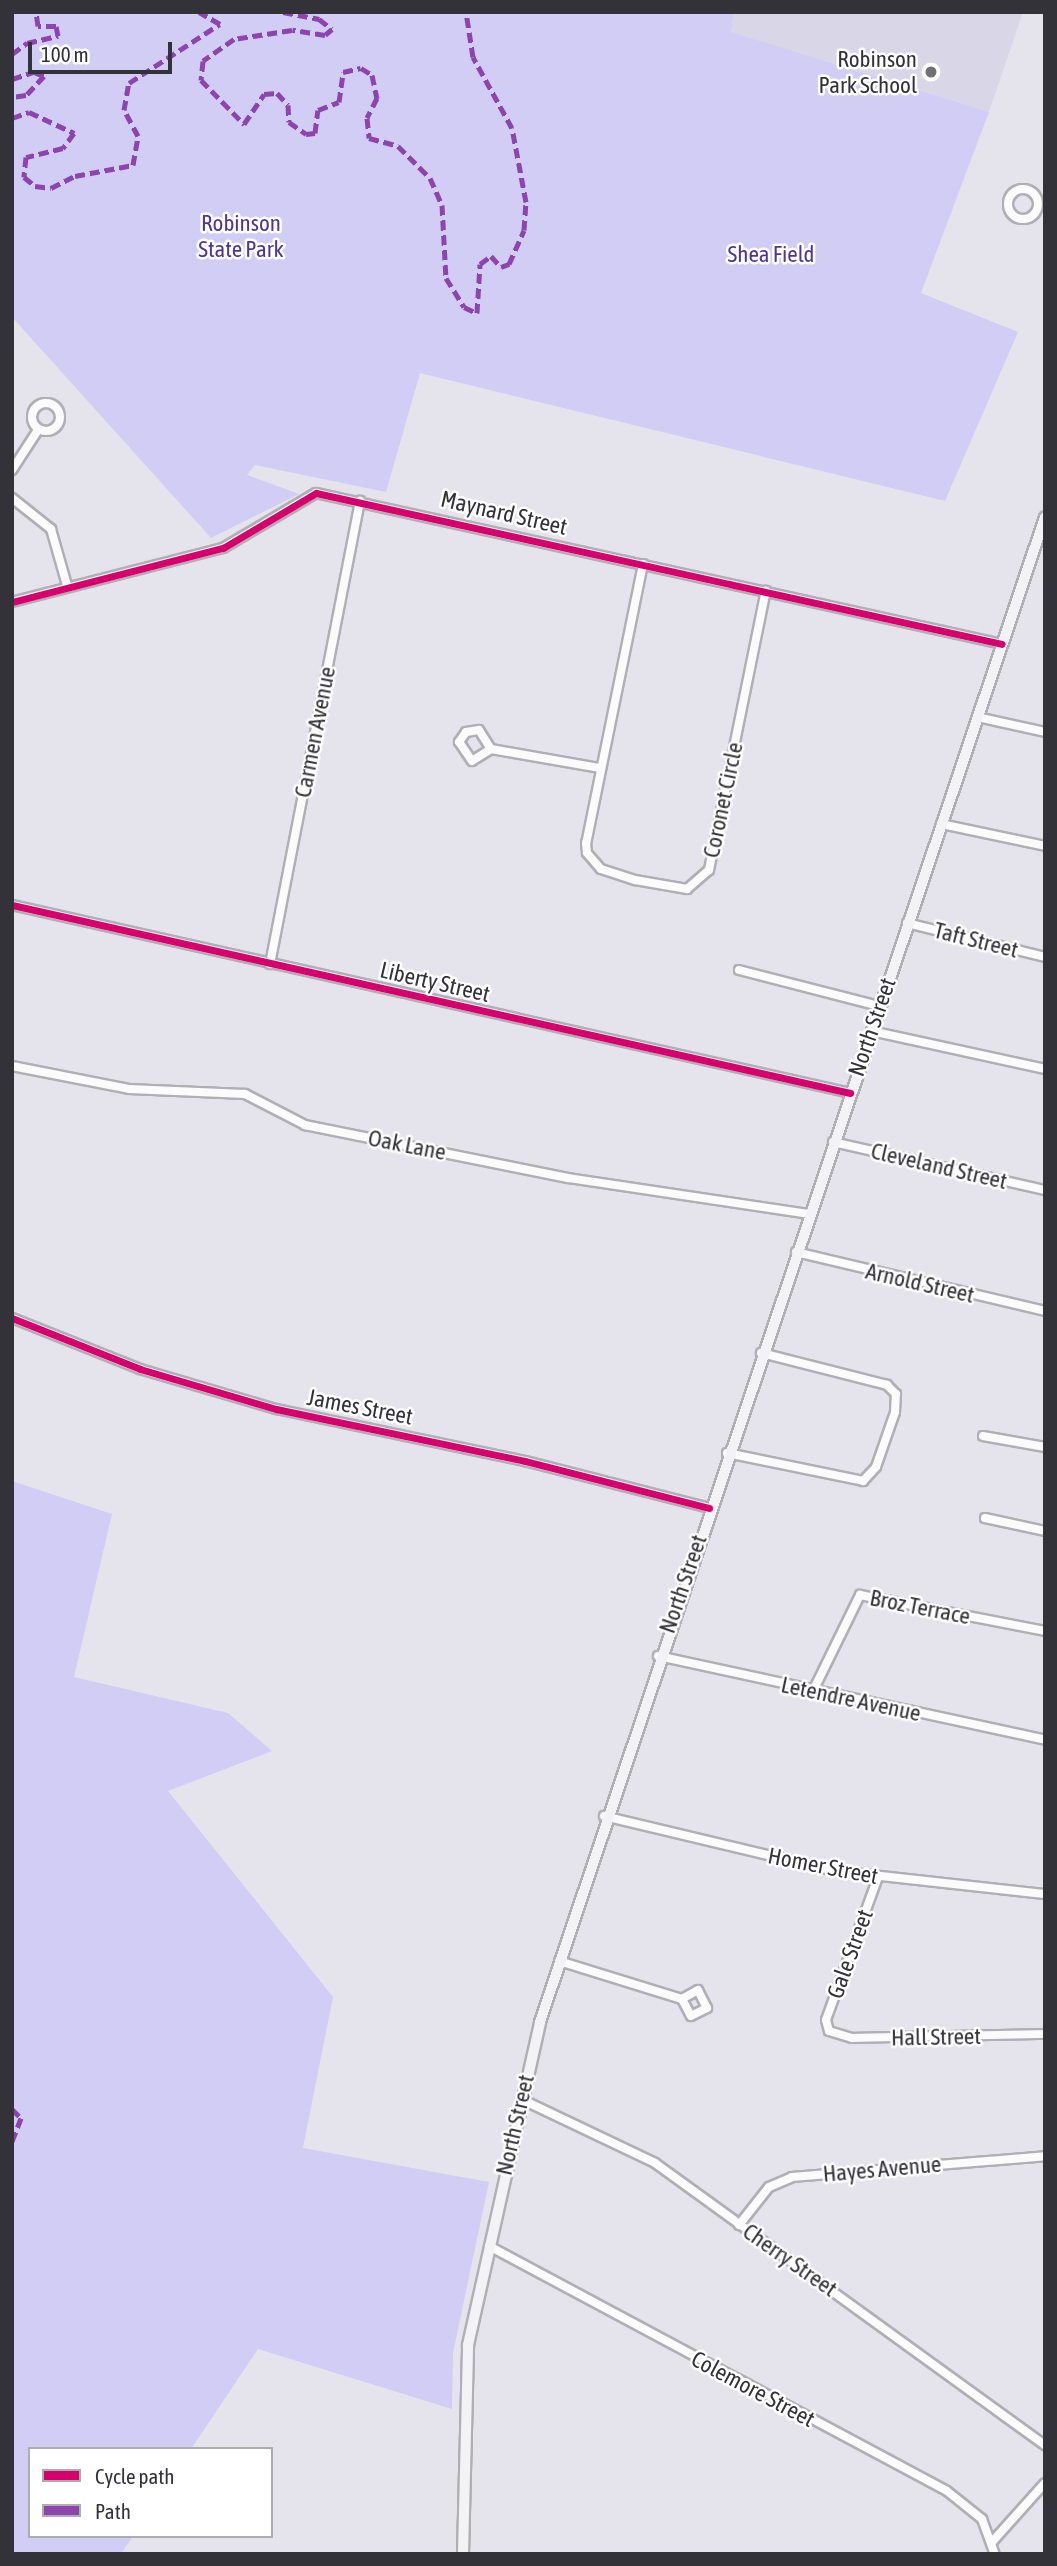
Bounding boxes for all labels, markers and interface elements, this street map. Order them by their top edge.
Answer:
scale bar [32,28,175,72]
text: 100 m [41,42,89,66]
place label: Robinson Park School [818,45,917,99]
marker: Robinson Park School [923,64,939,80]
park label: Robinson State Park [198,209,284,263]
park label: Shea Field [728,240,814,268]
street label: Maynard Street [438,485,570,541]
street label: Carmen Avenue [289,664,341,800]
street label: Coronet Circle [697,740,749,860]
street label: Taft Street [931,916,1021,964]
street label: Liberty Street [377,956,493,1008]
street label: North Street [842,974,902,1080]
street label: Oak Lane [366,1124,448,1166]
street label: Cleveland Street [868,1137,1010,1195]
street label: Arnold Street [863,1257,977,1309]
street label: James Street [305,1383,415,1431]
street label: North Street [653,1531,713,1637]
street label: Broz Terrace [867,1584,973,1630]
street label: Letendre Avenue [779,1671,923,1727]
street label: Homer Street [766,1842,880,1890]
street label: Gale Street [821,1906,879,2002]
street label: Hall Street [891,2022,981,2052]
street label: North Street [490,2072,540,2178]
street label: Hayes Avenue [822,2150,942,2188]
street label: Cherry Street [738,2218,842,2302]
street label: Colemore Street [687,2345,819,2433]
legend [28,2447,273,2538]
text: Cycle path [95,2464,174,2488]
text: Path [95,2499,131,2523]

